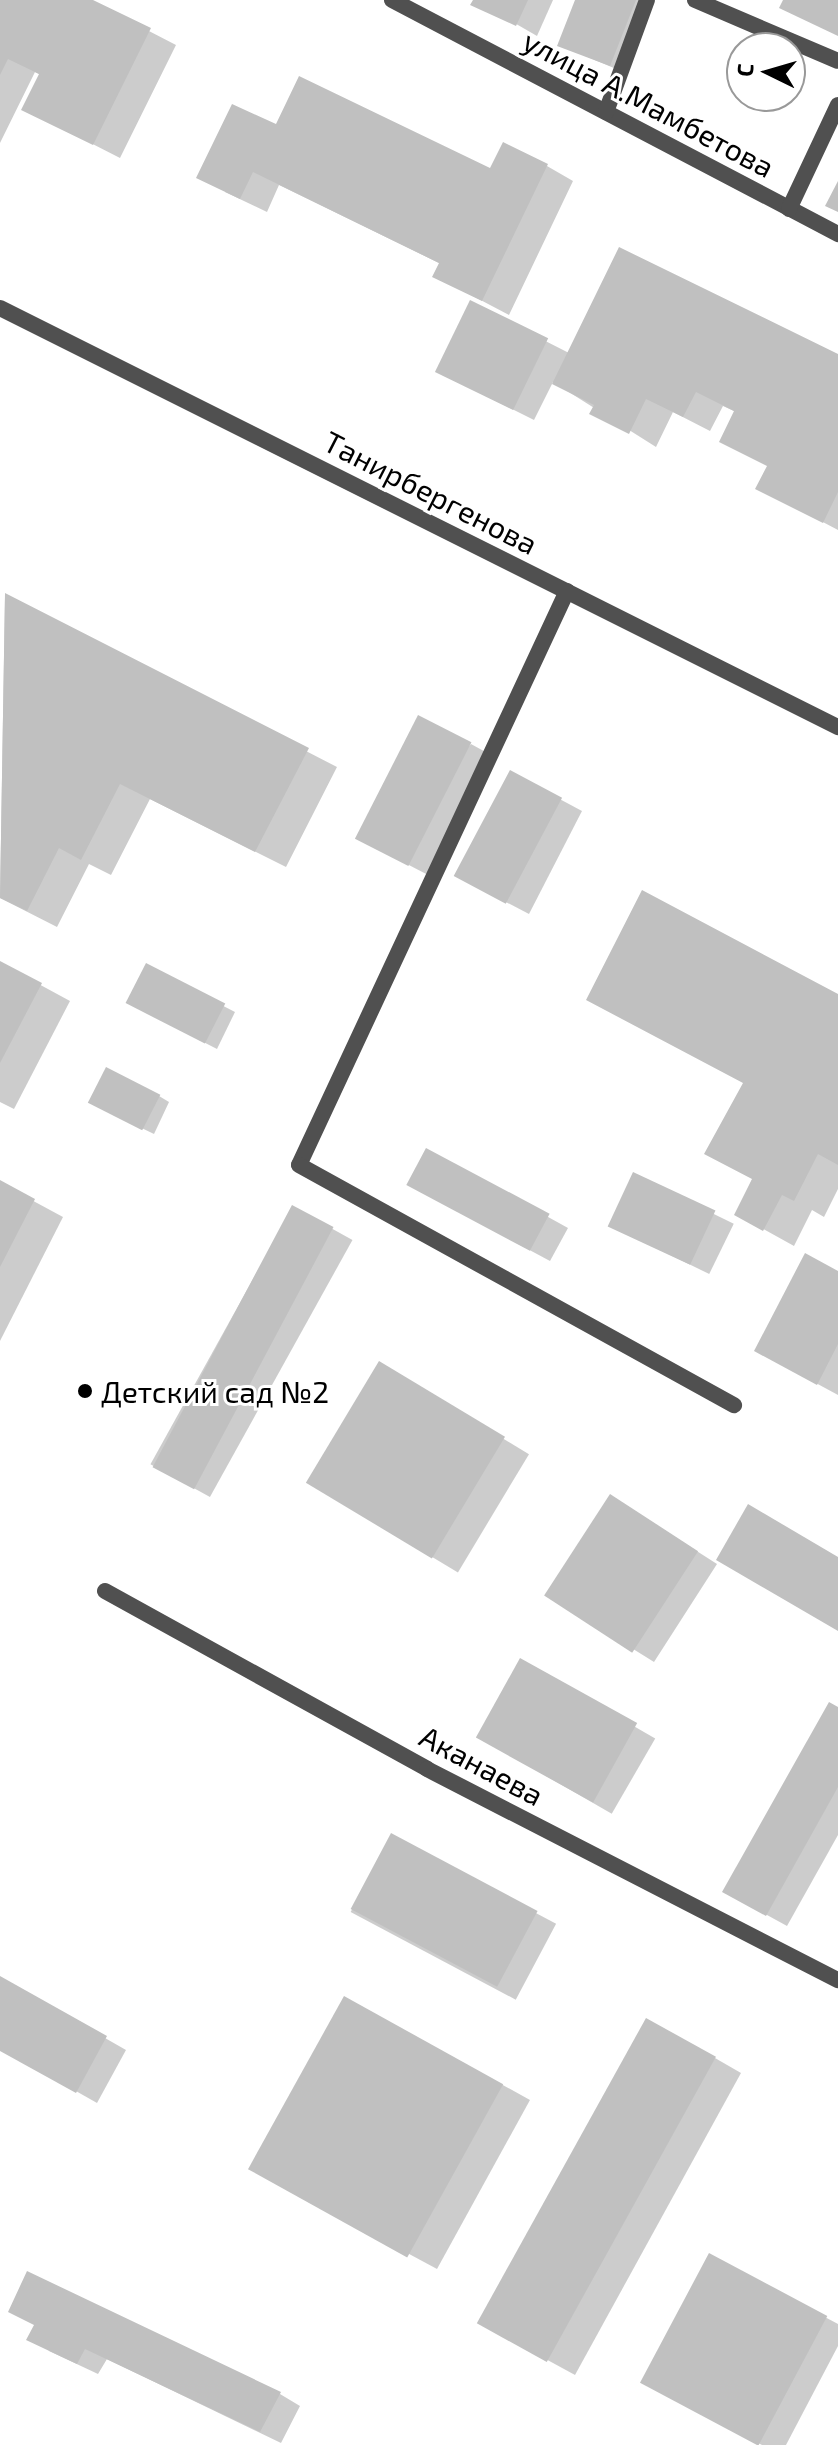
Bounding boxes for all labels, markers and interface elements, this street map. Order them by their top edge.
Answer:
street label: улица А.Мамбетова [517,22,781,184]
north arrow [726,32,806,112]
text: С [731,63,758,78]
street label: Танирбергенова [318,423,544,561]
place label: Детский сад №2 [101,1373,329,1409]
marker: Детский сад №2 [76,1382,94,1400]
street label: Аканаева [414,1717,550,1813]

